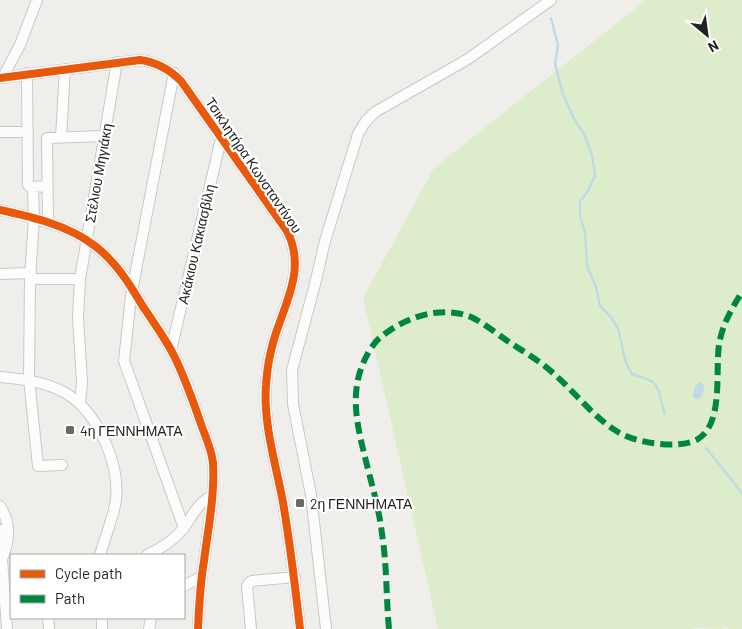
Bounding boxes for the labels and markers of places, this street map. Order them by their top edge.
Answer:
place label: 4η ΓΕΝΝΗΜΑΤΑ [80,422,183,439]
marker: 4η ΓΕΝΝΗΜΑΤΑ [64,424,76,436]
place label: 2η ΓΕΝΝΗΜΑΤΑ [310,495,413,512]
marker: 2η ΓΕΝΝΗΜΑΤΑ [294,497,306,509]

